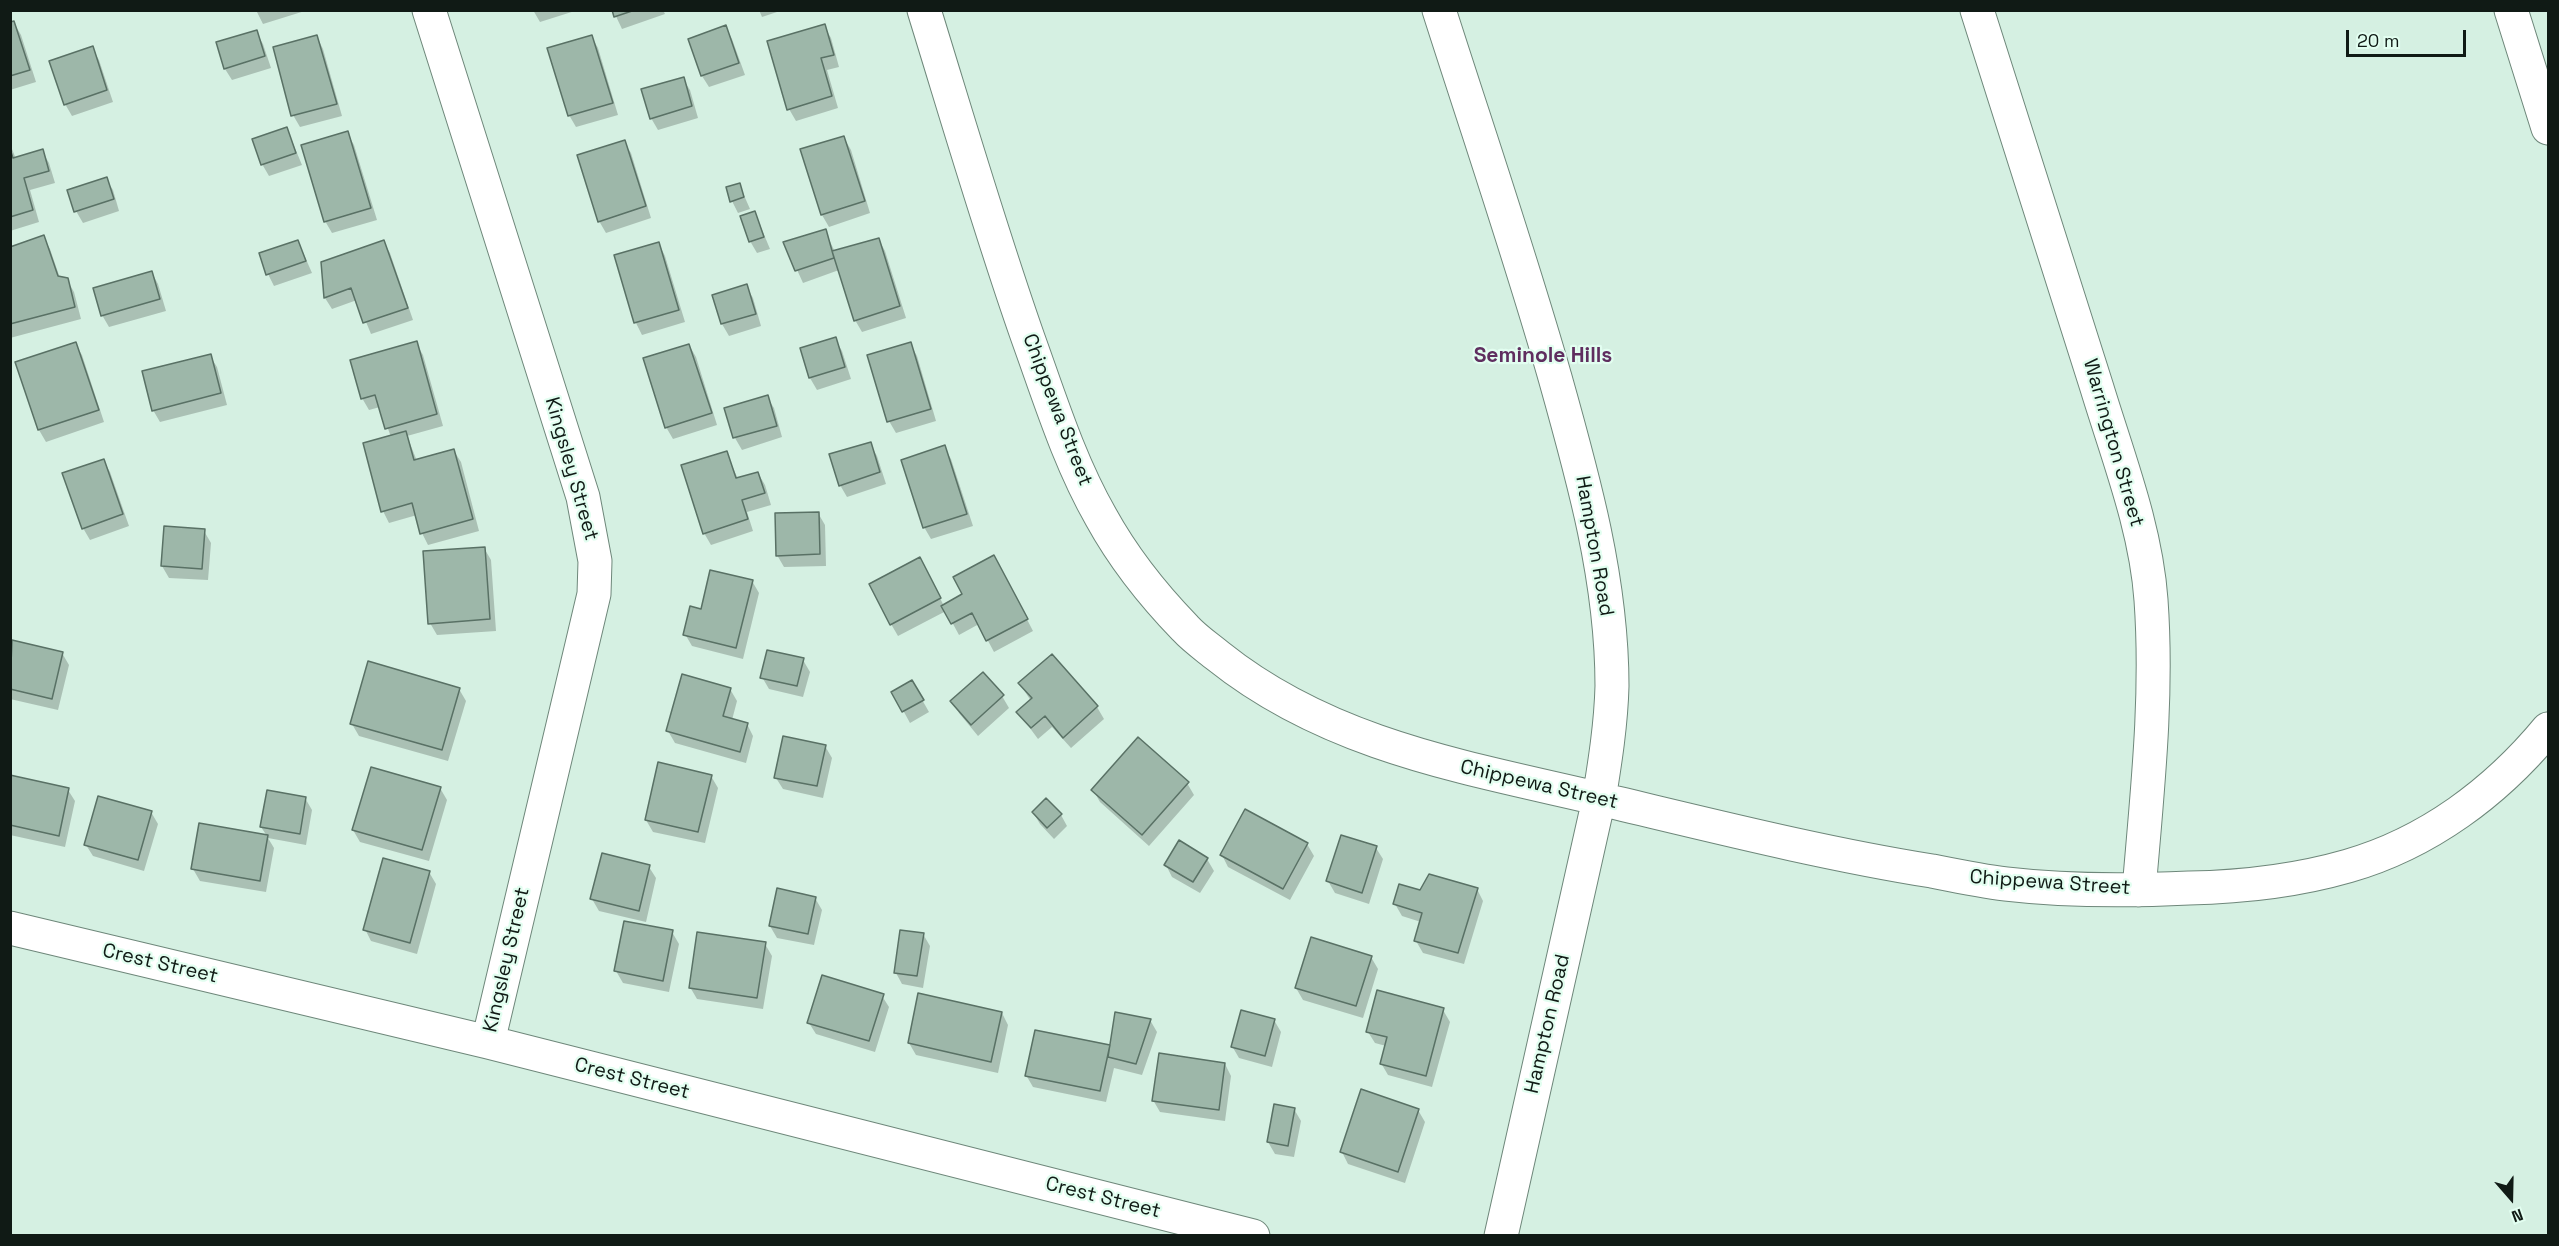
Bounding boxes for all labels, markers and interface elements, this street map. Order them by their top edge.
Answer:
scale bar [2349,18,2469,56]
text: 20 m [2357,29,2400,52]
street label: Chippewa Street [1017,331,1097,489]
district label: Seminole Hills [1474,343,1612,369]
street label: Warrington Street [2078,356,2148,530]
street label: Kingsley Street [539,395,603,543]
street label: Hampton Road [1570,474,1618,618]
street label: Chippewa Street [1458,755,1620,815]
street label: Chippewa Street [1969,865,2131,901]
street label: Kingsley Street [479,885,535,1035]
street label: Crest Street [100,939,220,989]
street label: Hampton Road [1520,952,1576,1096]
street label: Crest Street [572,1053,692,1105]
north arrow [2481,1168,2541,1228]
street label: Crest Street [1043,1172,1163,1224]
text: N [2509,1204,2526,1227]

